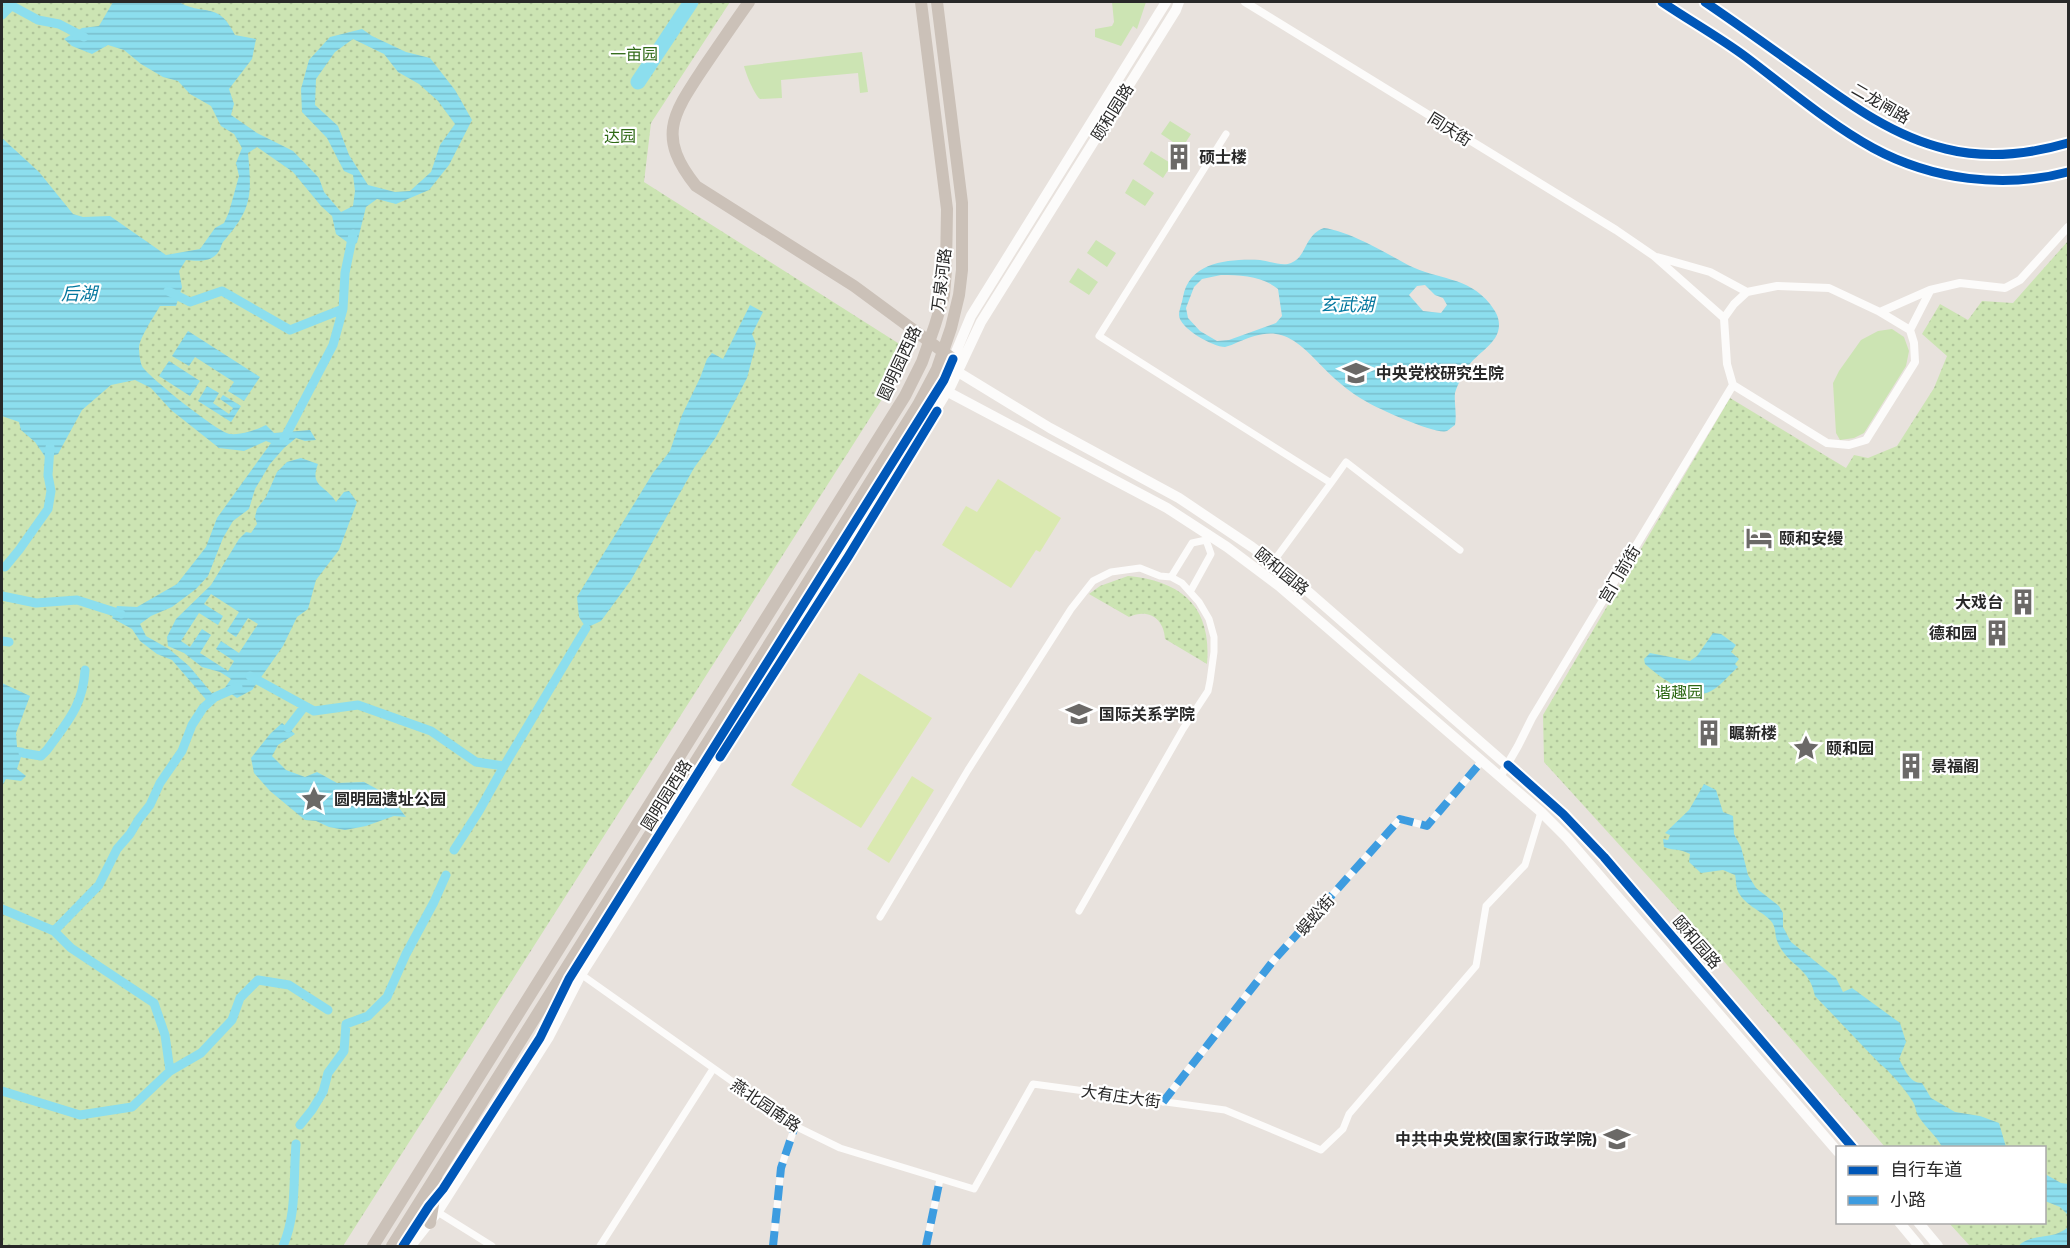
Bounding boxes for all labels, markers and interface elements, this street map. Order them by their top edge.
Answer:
park label: 一亩园 [610,42,658,66]
street label: 二龙闸路 [1847,77,1915,129]
street label: 颐和园路 [1085,78,1139,146]
street label: 同庆街 [1423,106,1477,152]
park label: 达园 [604,124,636,148]
building icon: 硕士楼 [1164,142,1194,172]
place label: 硕士楼 [1199,145,1247,169]
street label: 万泉河路 [925,247,957,313]
water label: 后湖 [61,280,100,307]
water label: 玄武湖 [1320,291,1377,318]
street label: 圆明园西路 [871,322,927,404]
school or university icon: 中央党校研究生院 [1341,358,1371,388]
place label: 中央党校研究生院 [1376,361,1504,385]
hotel icon: 颐和安缦 [1744,523,1774,553]
place label: 颐和安缦 [1779,526,1843,550]
street label: 宫门前街 [1592,540,1646,608]
street label: 颐和园路 [1250,542,1314,600]
building icon: 大戏台 [2008,587,2038,617]
place label: 大戏台 [1955,590,2003,614]
building icon: 德和园 [1982,618,2012,648]
place label: 德和园 [1929,621,1977,645]
park label: 谐趣园 [1655,680,1703,704]
school or university icon: 国际关系学院 [1064,699,1094,729]
place label: 国际关系学院 [1099,702,1195,726]
building icon: 瞩新楼 [1694,718,1724,748]
place label: 瞩新楼 [1729,721,1777,745]
place icon: 颐和园 [1791,733,1821,763]
place label: 颐和园 [1826,736,1874,760]
building icon: 景福阁 [1896,751,1926,781]
place label: 景福阁 [1931,754,1979,778]
street label: 圆明园西路 [635,755,697,835]
place icon: 圆明园遗址公园 [299,784,329,814]
place label: 圆明园遗址公园 [334,787,446,811]
street label: 蜈蚣街 [1290,889,1340,941]
street label: 颐和园路 [1667,910,1727,974]
street label: 燕北园南路 [726,1073,806,1137]
street label: 大有庄大街 [1080,1079,1162,1113]
school or university icon: 中共中央党校(国家行政学院) [1602,1124,1632,1154]
place label: 中共中央党校(国家行政学院) [1395,1127,1597,1151]
legend [1836,1146,2046,1224]
text: 自行车道 [1890,1156,1962,1183]
text: 小路 [1890,1186,1926,1213]

